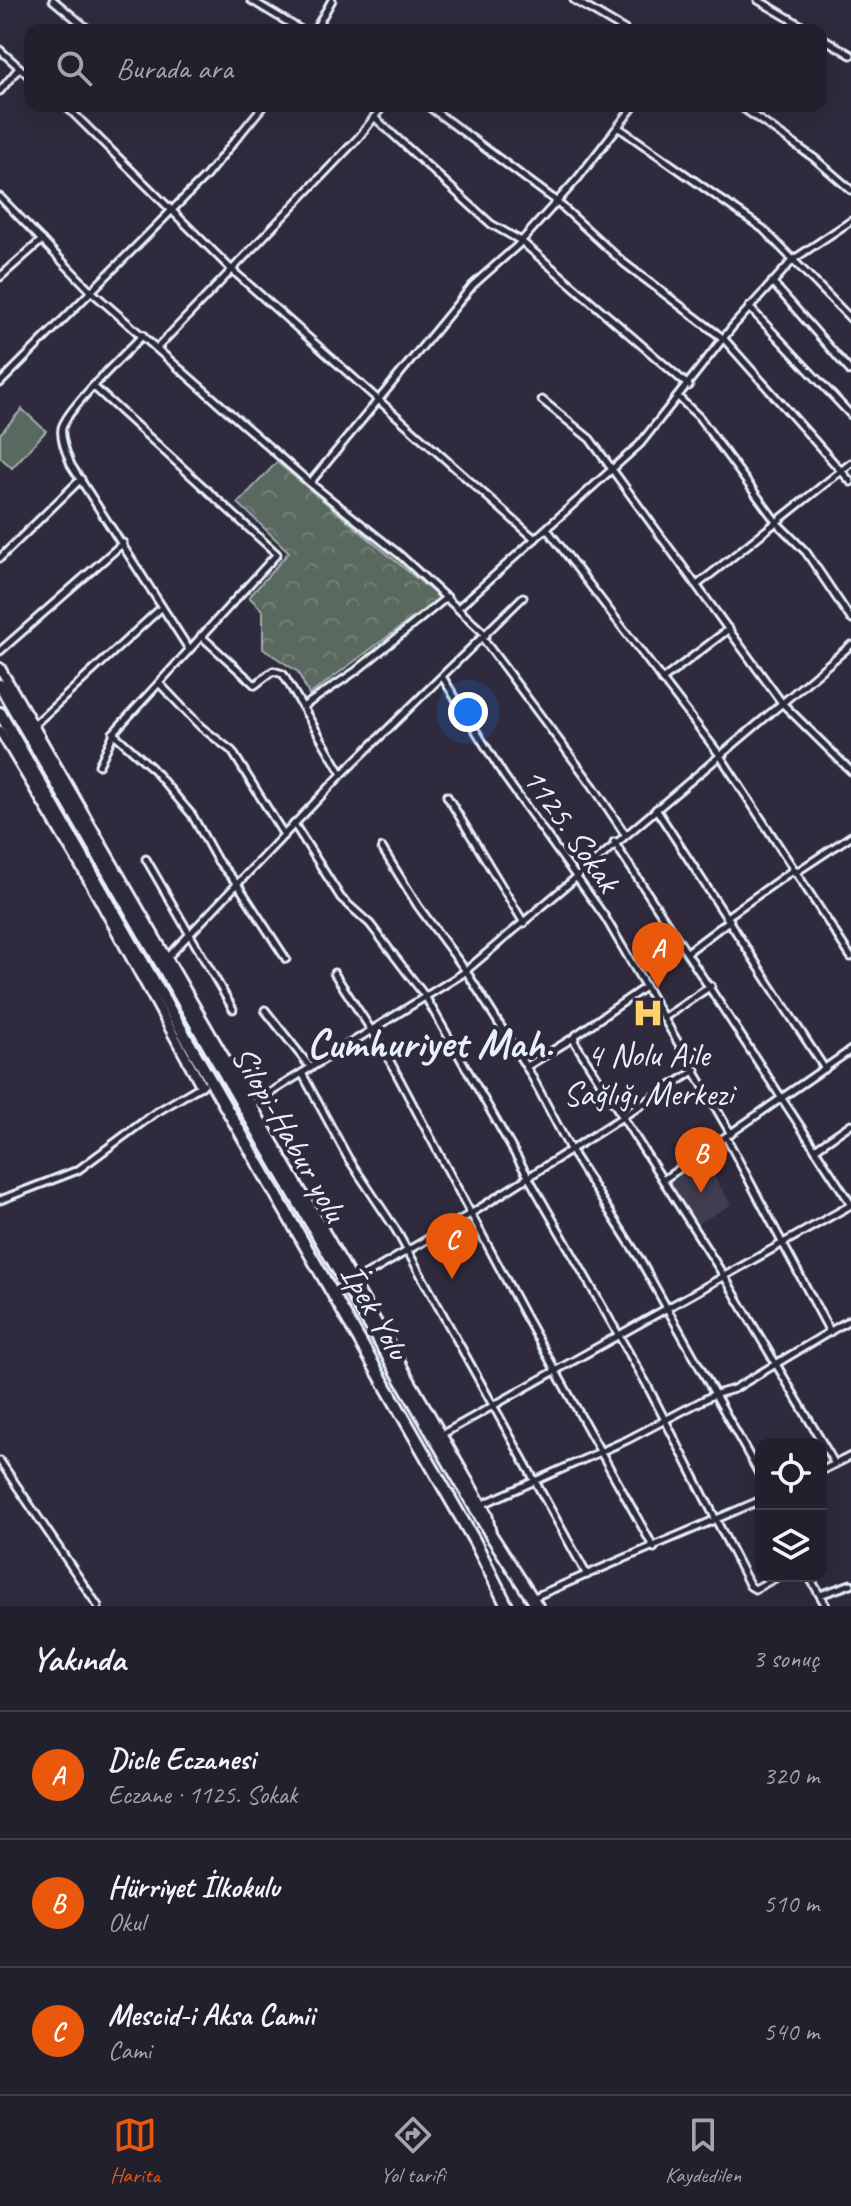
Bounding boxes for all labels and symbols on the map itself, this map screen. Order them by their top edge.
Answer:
your location [448,692,488,732]
street label: 1125. Sokak [513,758,632,902]
pin: A [632,922,684,988]
hospital icon: 4 Nolu Aile Sağlığı Merkezi [631,996,665,1030]
district label: Cumhuriyet Mah. [307,1017,554,1070]
place label: 4 Nolu Aile Sağlığı Merkezi [563,1033,738,1115]
street label: Silopi-Habur yolu [222,1038,358,1231]
pin: B [675,1127,727,1193]
pin: C [426,1213,478,1279]
street label: İpek Yolu [331,1256,421,1369]

